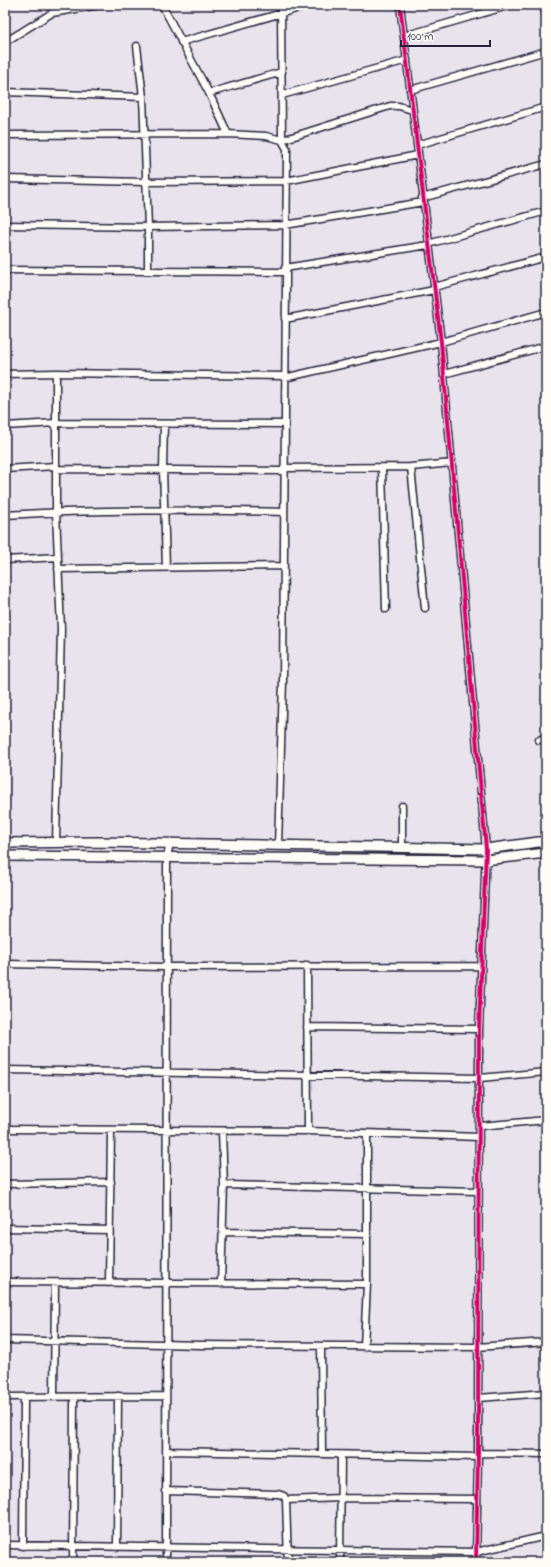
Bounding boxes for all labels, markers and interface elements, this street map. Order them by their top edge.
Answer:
scale bar [401,22,490,48]
text: 100 m [407,28,434,46]

